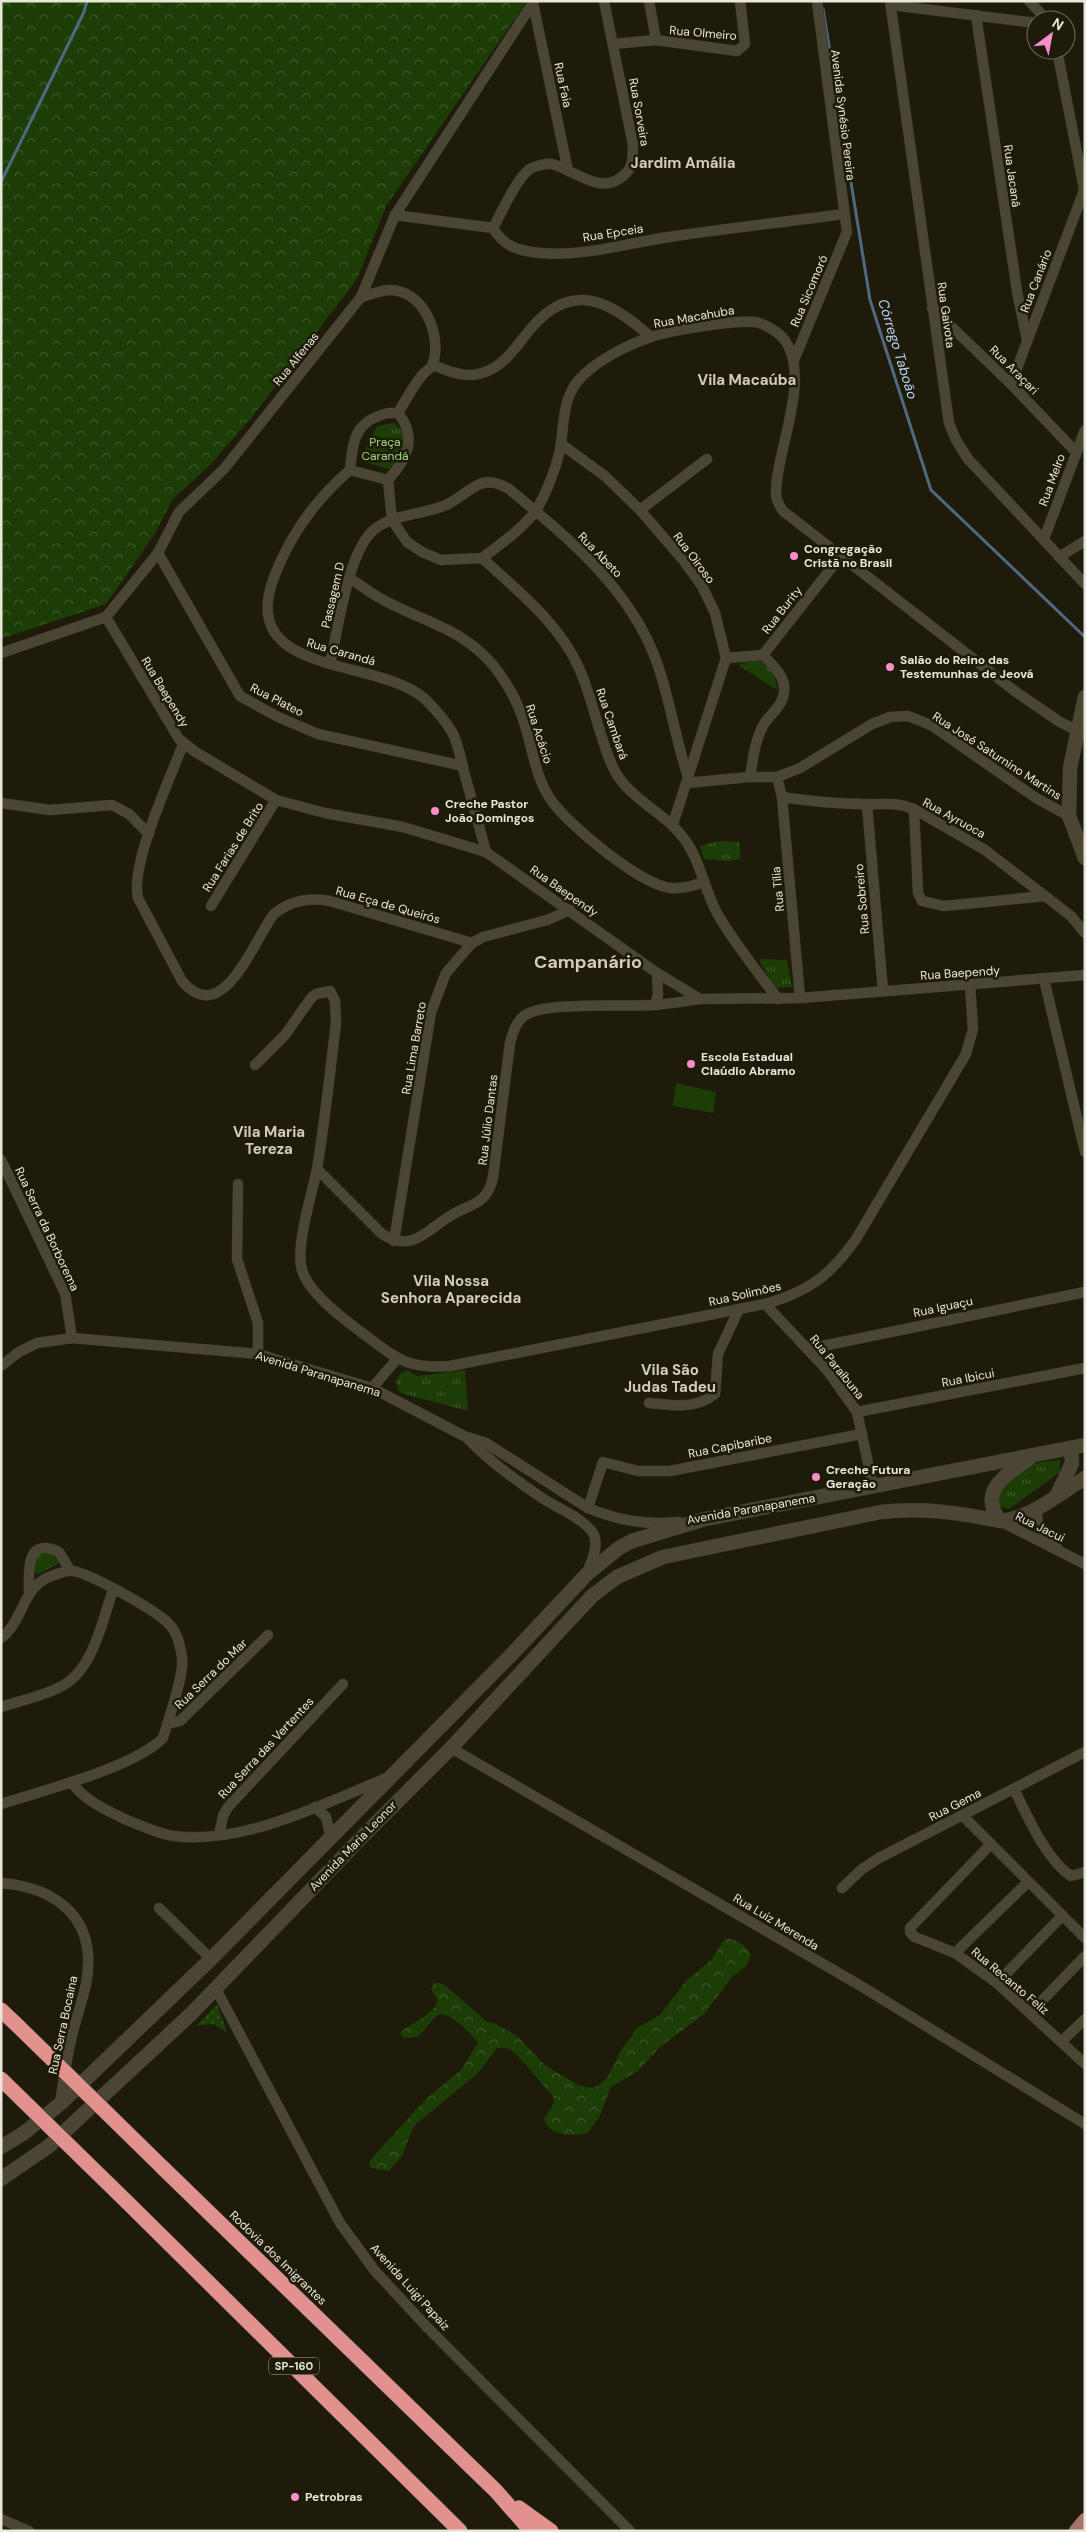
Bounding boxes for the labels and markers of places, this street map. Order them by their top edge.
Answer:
place label: Congregação Cristã no Brasil [804,541,892,571]
marker: Congregação Cristã no Brasil [788,550,800,562]
place label: Salão do Reino das Testemunhas de Jeová [900,652,1034,682]
marker: Salão do Reino das Testemunhas de Jeová [884,661,896,673]
place label: Creche Pastor João Domingos [445,796,534,826]
marker: Creche Pastor João Domingos [429,805,441,817]
place label: Escola Estadual Claúdio Abramo [701,1049,796,1079]
marker: Escola Estadual Claúdio Abramo [685,1058,697,1070]
place label: Creche Futura Geração [826,1462,910,1492]
marker: Creche Futura Geração [810,1471,822,1483]
place label: Petrobras [305,2489,363,2505]
marker: Petrobras [289,2491,301,2503]

